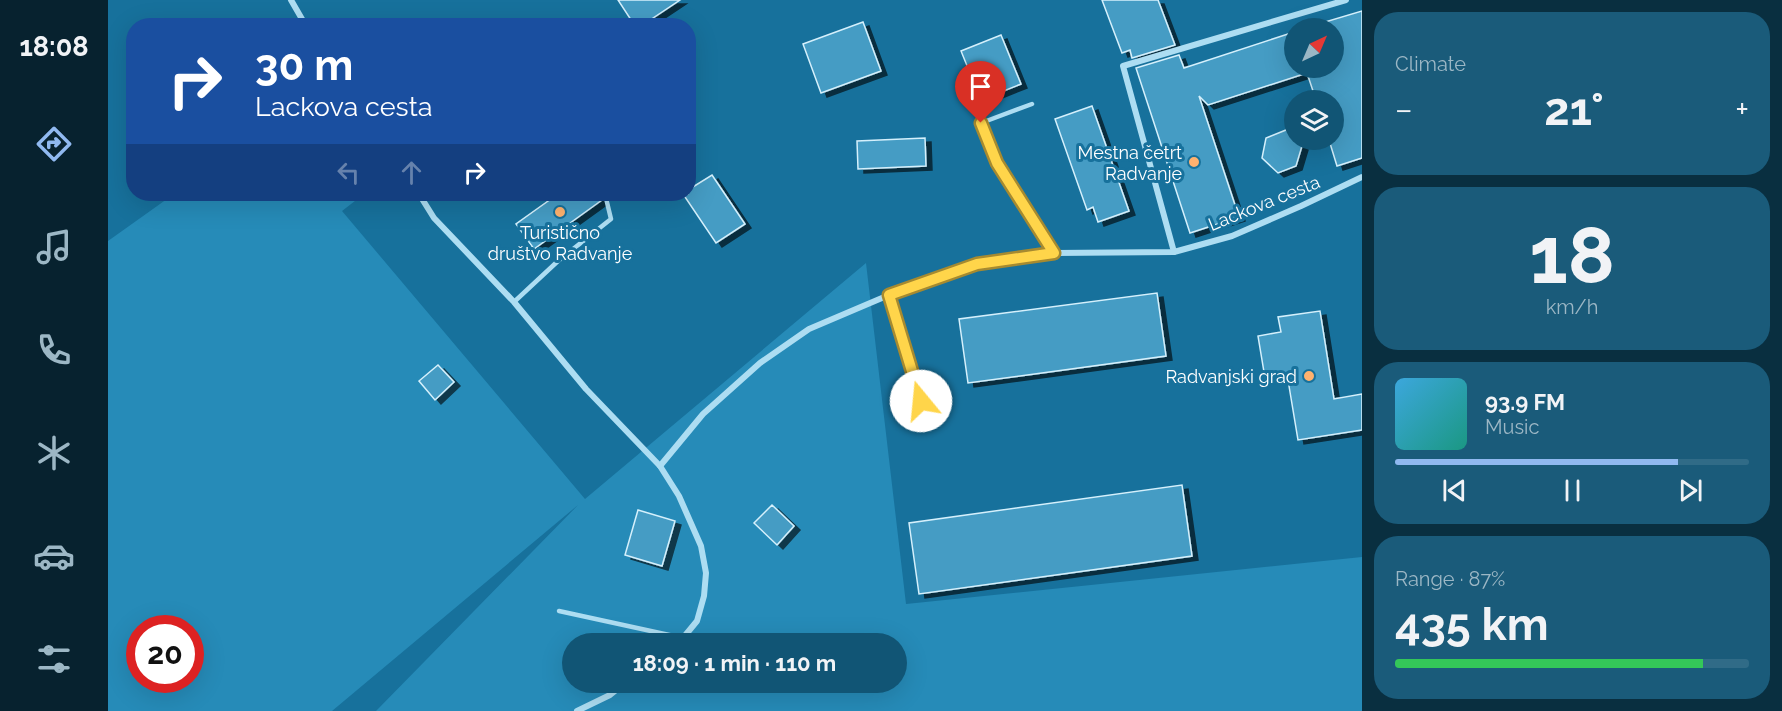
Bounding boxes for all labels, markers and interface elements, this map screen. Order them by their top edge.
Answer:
north arrow [1284,18,1344,78]
map controls [1284,18,1344,150]
text: 18:08 [19,31,89,62]
text: 30 m [255,41,353,90]
icon: right [156,42,234,120]
text: Climate [1395,52,1466,76]
pin [955,61,1006,123]
icon: arrive [964,70,997,103]
text: 21° [1544,83,1604,136]
button: layers [1284,90,1344,150]
text: − [1395,90,1413,129]
text: + [1735,90,1749,129]
text: Lackova cesta [255,91,432,122]
icon: directions [33,123,75,165]
place label: Mestna četrt Radvanje [1078,142,1182,184]
marker: Mestna četrt Radvanje [1187,155,1201,169]
icon: left [332,156,365,189]
icon: ahead [395,156,428,189]
icon: right [458,156,491,189]
street label: Lackova cesta [1205,171,1323,235]
marker: Turistično društvo Radvanje [553,205,567,219]
text: 18 [1529,210,1615,301]
place label: Turistično društvo Radvanje [488,222,633,264]
icon: music [33,226,75,268]
text: km/h [1546,295,1598,319]
icon: phone [33,329,75,371]
place label: Radvanjski grad [1166,366,1297,387]
position arrow [889,369,953,433]
marker: Radvanjski grad [1302,369,1316,383]
text: 93.9 FM [1485,389,1565,415]
text: Music [1485,415,1539,439]
icon: climate [33,432,75,474]
icon: previous [1438,474,1471,507]
icon: pause [1556,474,1589,507]
icon: next [1674,474,1707,507]
icon: car [33,535,75,577]
text: Range · 87% [1395,567,1505,591]
text: 435 km [1395,598,1549,651]
speed limit sign: 20 [126,615,204,693]
icon: filters [33,638,75,680]
text: 18:09 · 1 min · 110 m [633,650,836,676]

